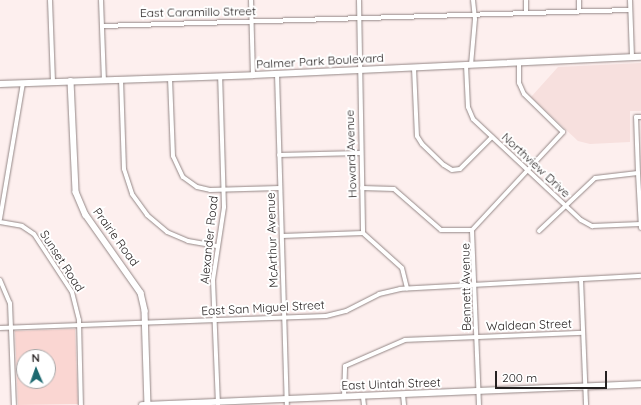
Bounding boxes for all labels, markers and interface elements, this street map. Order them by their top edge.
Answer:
street label: East Caramillo Street [140,4,256,20]
street label: Palmer Park Boulevard [256,50,384,72]
street label: Howard Avenue [342,110,360,198]
street label: Northview Drive [499,130,573,200]
street label: McArthur Avenue [263,192,281,288]
street label: Alexander Road [197,195,221,285]
street label: Prairie Road [90,205,142,269]
street label: Sunset Road [37,228,87,294]
street label: Bennett Avenue [458,243,474,331]
street label: East San Miguel Street [201,298,325,318]
street label: Waldean Street [486,316,572,334]
north arrow [16,349,56,389]
text: N [31,351,40,365]
scale bar [497,363,609,389]
text: 200 m [502,370,537,385]
street label: East Uintah Street [341,375,441,393]

